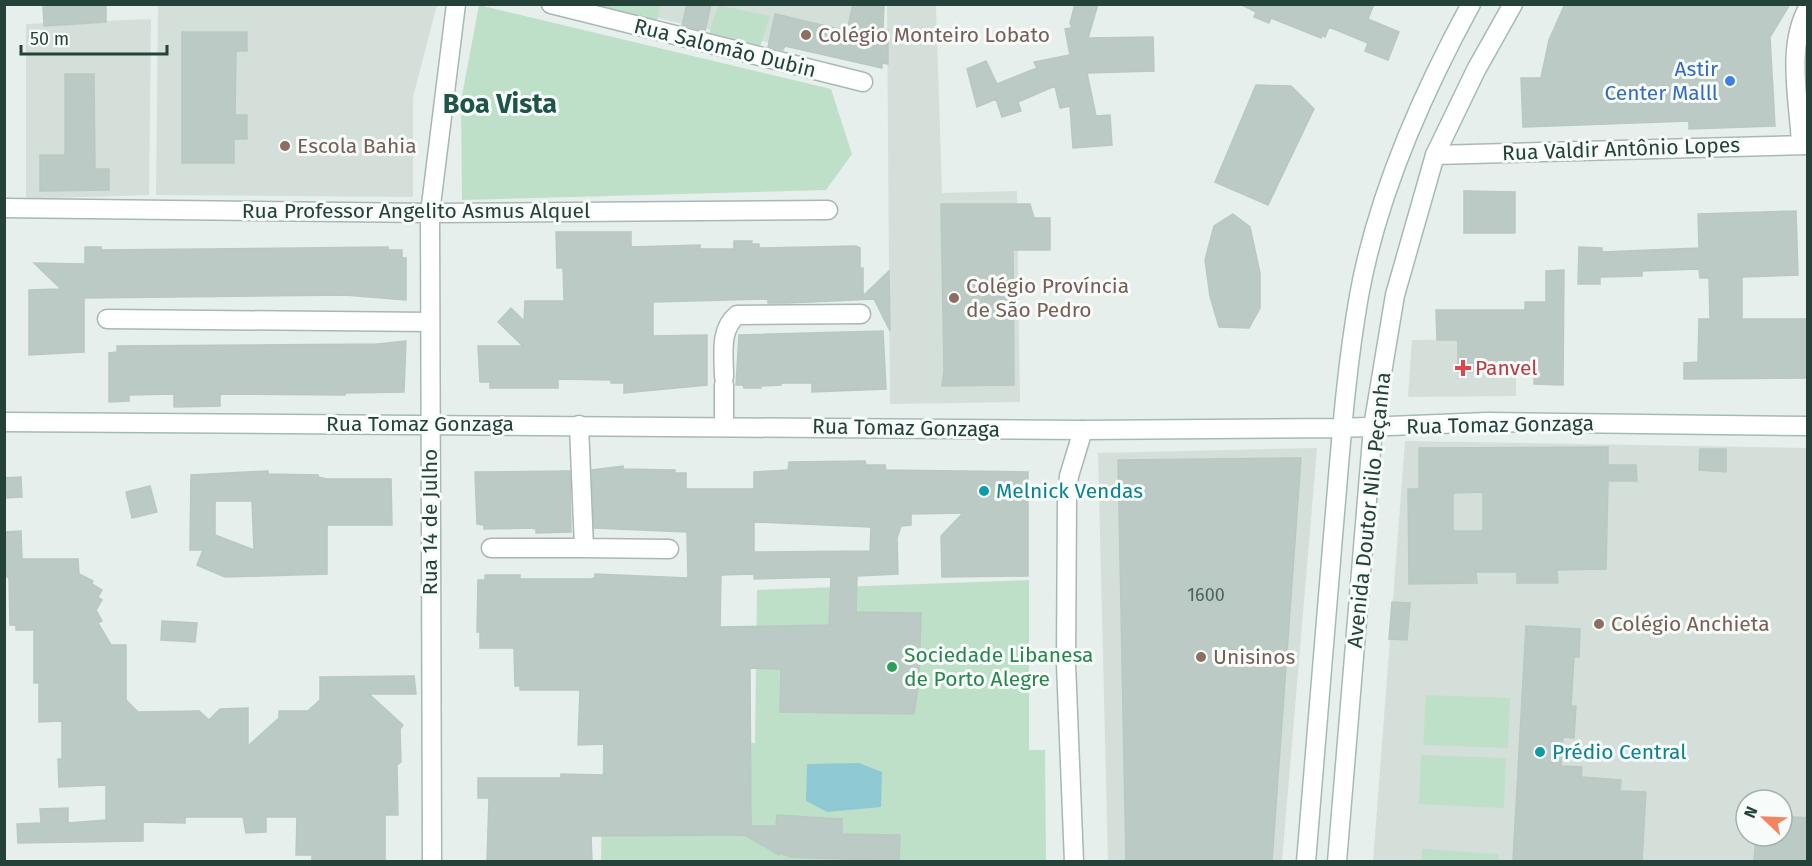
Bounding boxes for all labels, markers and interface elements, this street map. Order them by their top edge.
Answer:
street label: Rua Salomão Dubin [631,13,819,83]
scale bar [21,18,166,56]
place label: Colégio Monteiro Lobato [818,22,1050,48]
text: 50 m [30,28,69,50]
marker: Colégio Monteiro Lobato [799,28,813,42]
place label: Astir Center Malll [1605,56,1718,106]
marker: Astir Center Malll [1723,74,1737,88]
district label: Boa Vista [443,88,557,120]
street label: Rua Valdir Antônio Lopes [1502,132,1741,166]
place label: Escola Bahia [297,133,417,159]
marker: Escola Bahia [278,139,292,153]
street label: Rua Professor Angelito Asmus Alquel [242,198,590,224]
place label: Colégio Província de São Pedro [966,273,1129,323]
marker: Colégio Província de São Pedro [947,291,961,305]
place label: Panvel [1475,355,1537,381]
marker: Panvel [1456,361,1470,375]
street label: Avenida Doutor Nilo Peçanha [1342,371,1396,649]
street label: Rua Tomaz Gonzaga [1406,410,1594,440]
street label: Rua Tomaz Gonzaga [326,411,514,437]
street label: Rua Tomaz Gonzaga [812,413,1000,443]
street label: Rua 14 de Julho [417,449,443,595]
place label: Melnick Vendas [996,478,1143,504]
marker: Melnick Vendas [977,484,991,498]
house number: 1600 [1187,584,1225,606]
place label: Colégio Anchieta [1611,611,1770,637]
marker: Colégio Anchieta [1592,617,1606,631]
place label: Sociedade Libanesa de Porto Alegre [904,642,1094,692]
place label: Unisinos [1213,644,1295,670]
marker: Unisinos [1194,650,1208,664]
marker: Sociedade Libanesa de Porto Alegre [885,660,899,674]
place label: Prédio Central [1552,739,1686,765]
marker: Prédio Central [1533,745,1547,759]
north arrow [1734,788,1794,848]
text: N [1740,804,1761,821]

